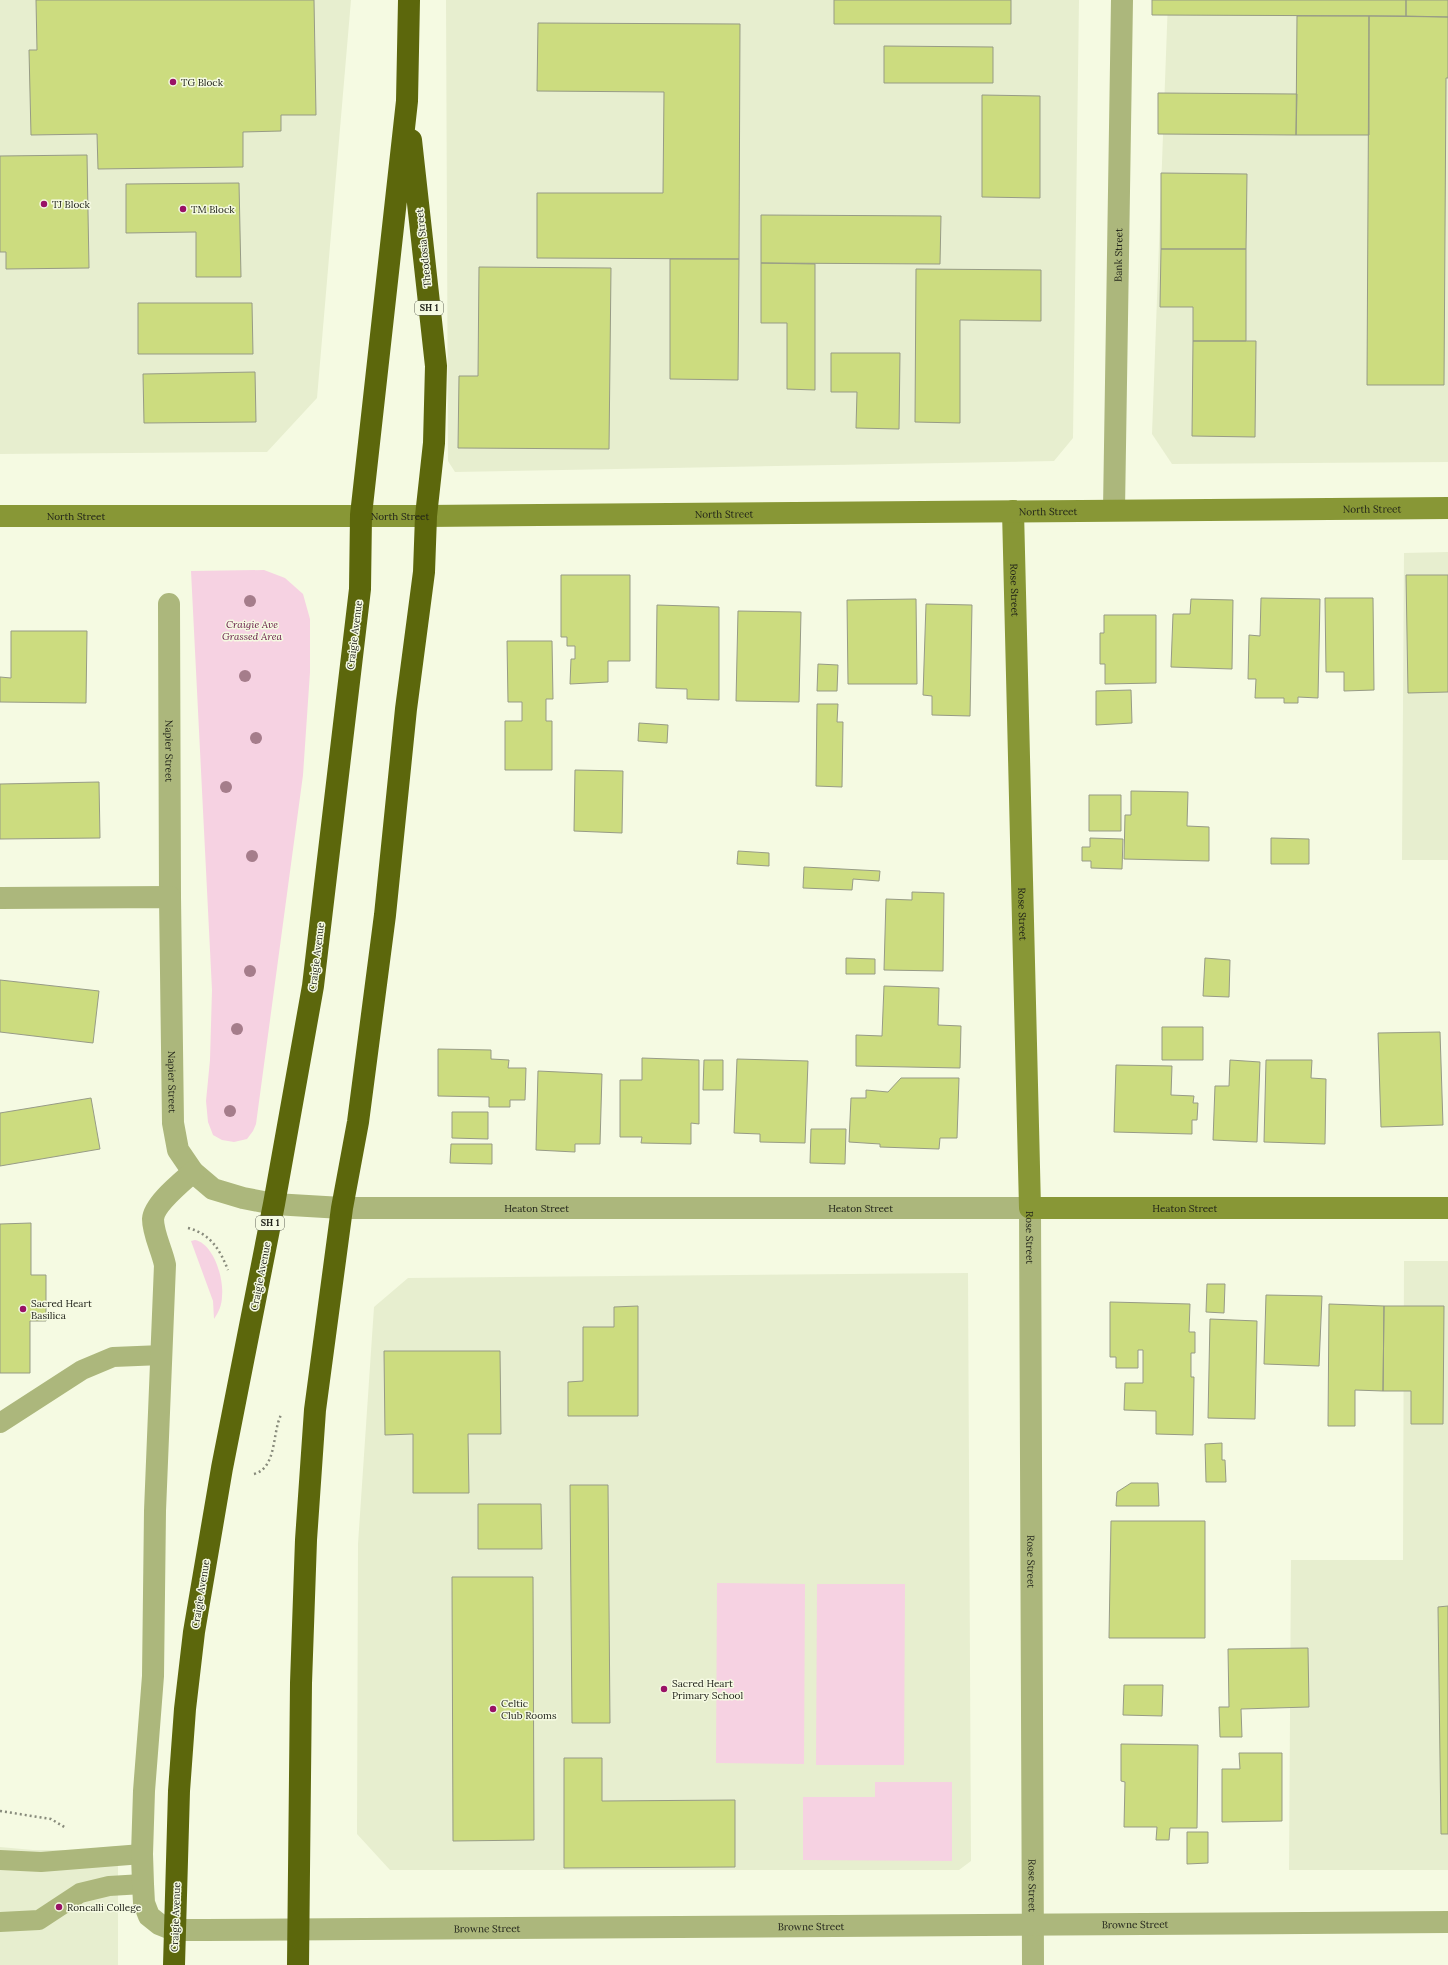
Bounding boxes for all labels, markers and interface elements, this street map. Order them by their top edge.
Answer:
place label: TG Block [181,76,224,89]
marker: TG Block [168,77,178,87]
place label: TJ Block [52,198,91,211]
marker: TJ Block [39,199,49,209]
place label: TM Block [191,203,235,216]
marker: TM Block [178,204,188,214]
street label: Theodosia Street [413,208,434,288]
street label: Bank Street [1112,228,1125,282]
road number: SH 1 [415,301,443,315]
street label: North Street [1343,502,1402,516]
street label: North Street [1019,505,1078,518]
street label: North Street [695,507,754,521]
street label: North Street [47,510,105,523]
street label: North Street [371,510,430,523]
street label: Rose Street [1007,563,1022,617]
street label: Craigie Avenue [344,599,365,670]
park label: Craigie Ave Grassed Area [222,618,282,643]
street label: Napier Street [162,720,176,782]
street label: Rose Street [1015,887,1029,941]
street label: Craigie Avenue [306,921,327,992]
street label: Napier Street [165,1051,179,1113]
street label: Heaton Street [504,1202,569,1215]
street label: Heaton Street [828,1202,893,1215]
street label: Heaton Street [1152,1202,1217,1215]
street label: Rose Street [1023,1211,1036,1264]
road number: SH 1 [256,1216,284,1230]
street label: Craigie Avenue [247,1240,274,1312]
place label: Sacred Heart Basilica [31,1297,92,1322]
marker: Sacred Heart Basilica [18,1304,28,1314]
street label: Rose Street [1024,1535,1038,1588]
street label: Craigie Avenue [189,1558,212,1630]
place label: Sacred Heart Primary School [672,1677,743,1702]
marker: Sacred Heart Primary School [659,1684,669,1694]
place label: Celtic Club Rooms [501,1697,557,1722]
marker: Celtic Club Rooms [488,1704,498,1714]
street label: Rose Street [1026,1859,1039,1912]
street label: Craigie Avenue [168,1881,183,1952]
place label: Roncalli College [67,1901,142,1914]
marker: Roncalli College [54,1902,64,1912]
street label: Browne Street [1102,1918,1169,1931]
street label: Browne Street [778,1920,845,1933]
street label: Browne Street [454,1922,521,1935]

